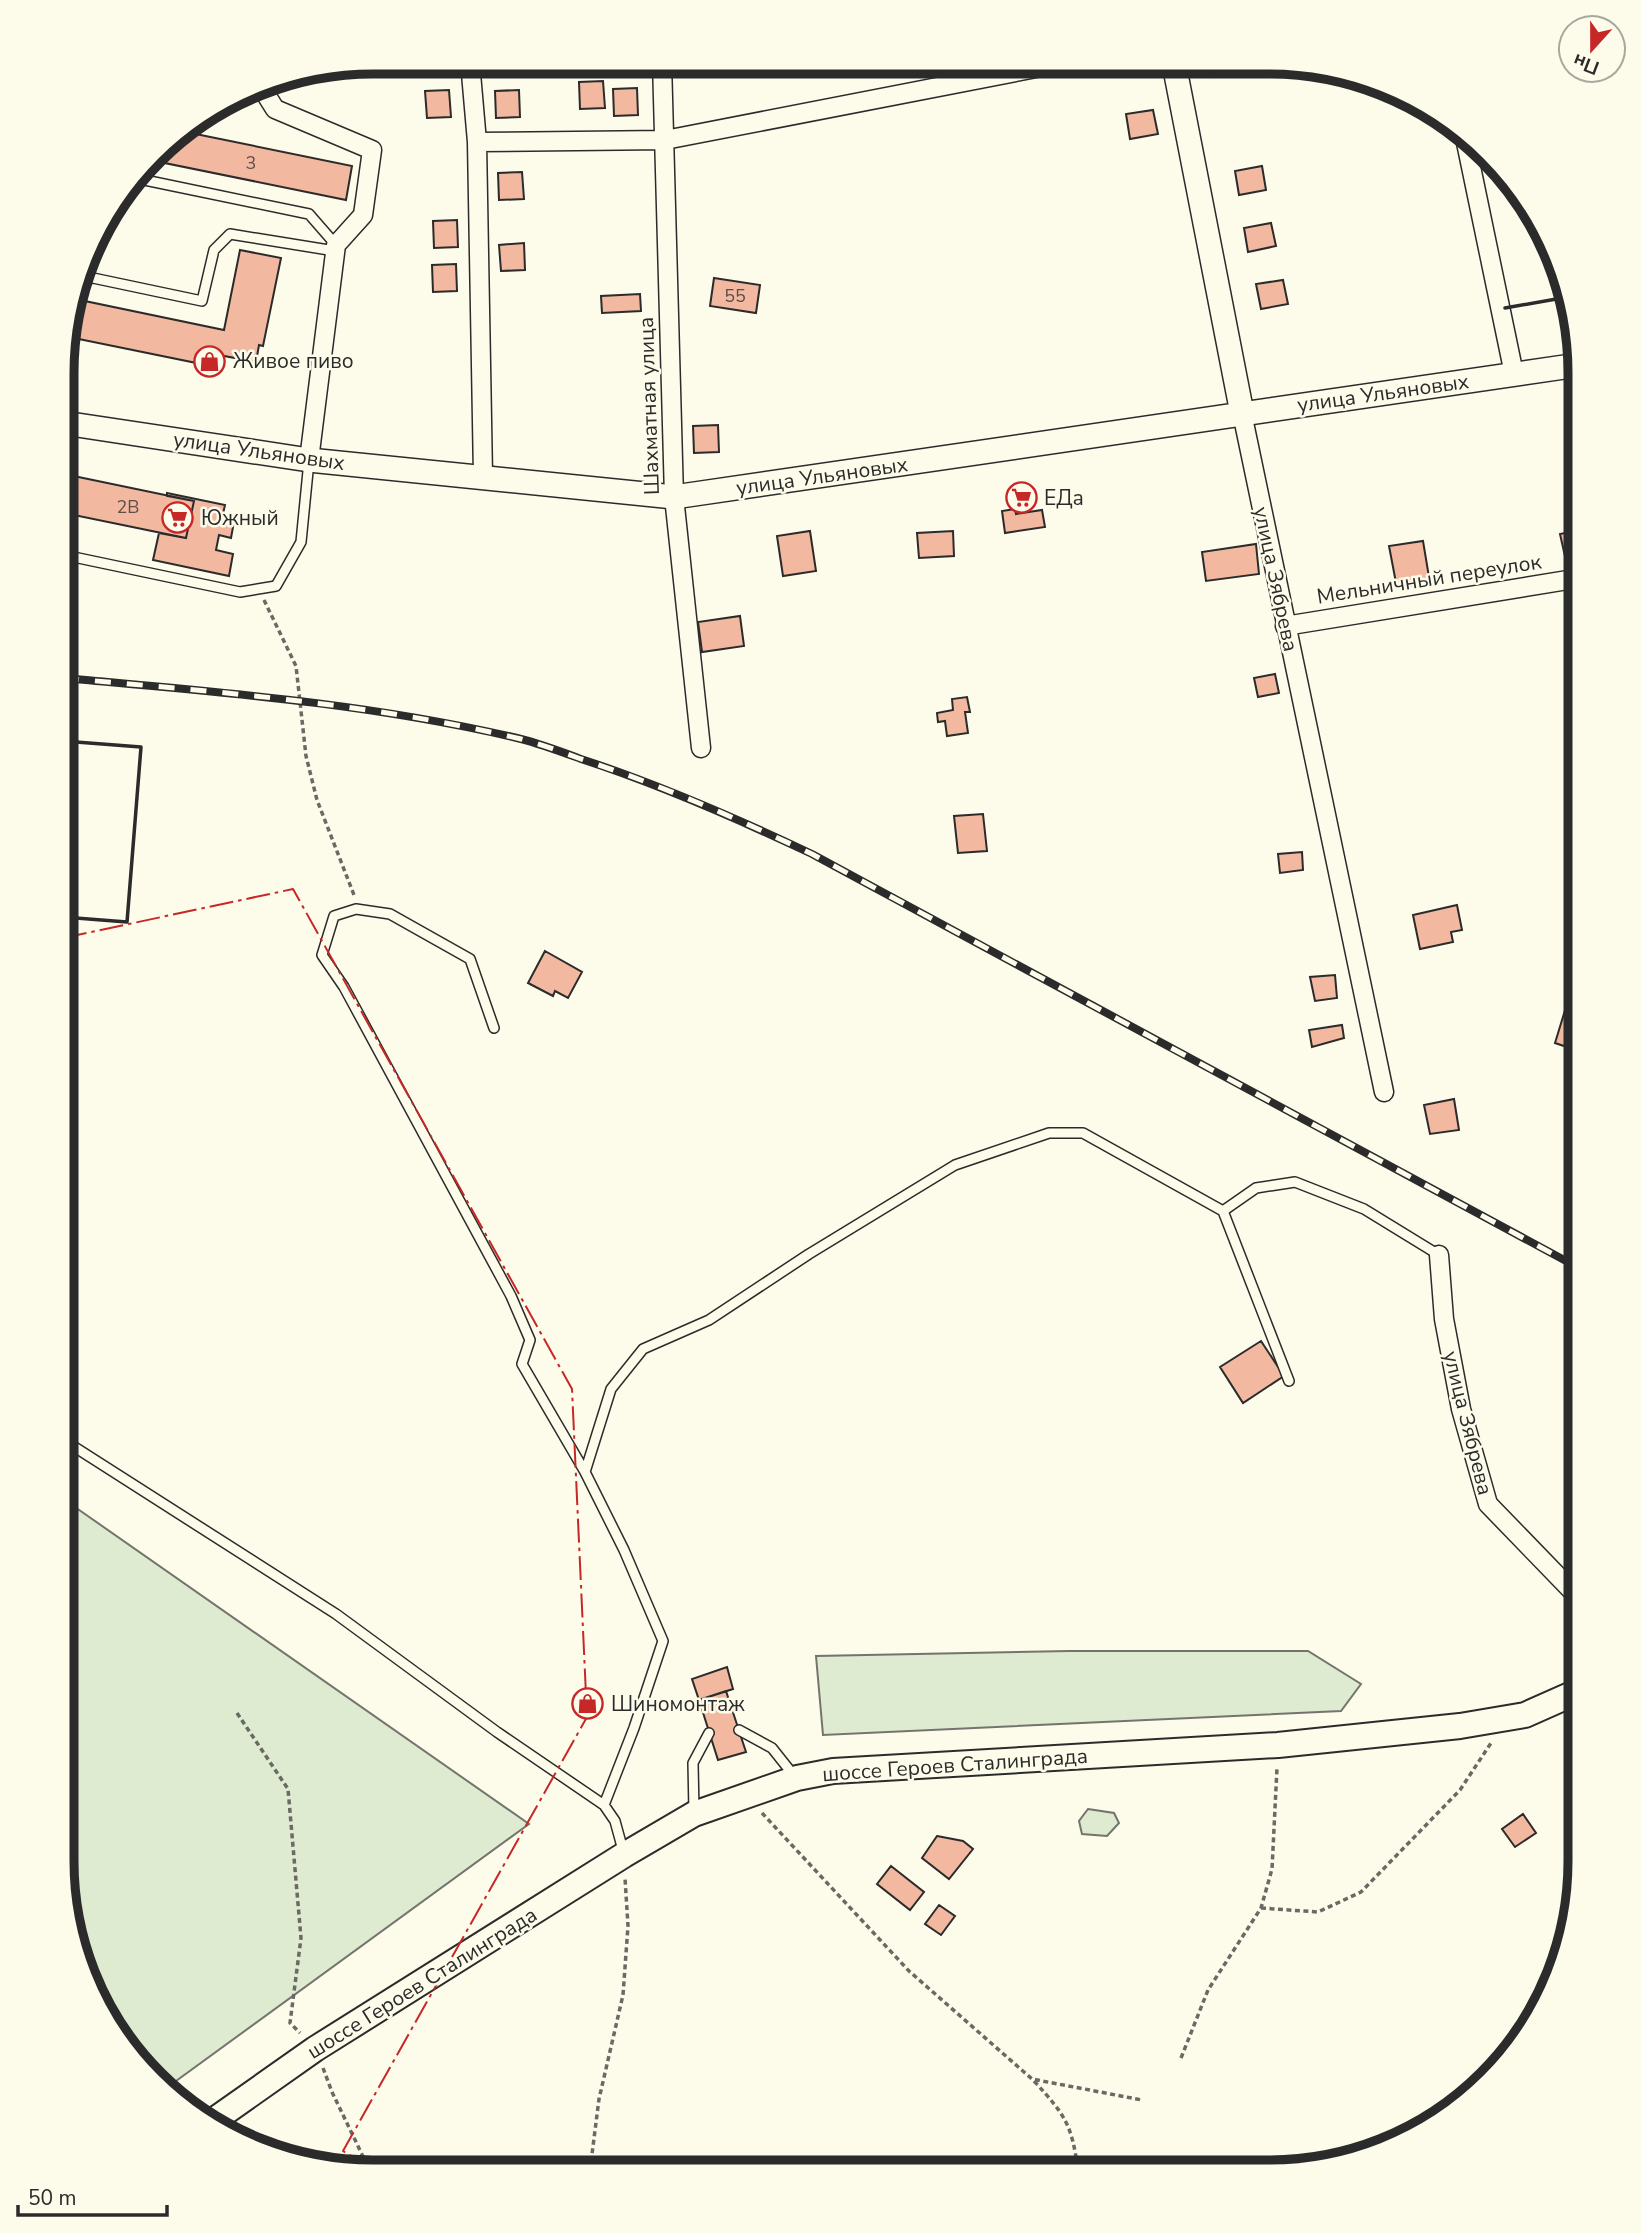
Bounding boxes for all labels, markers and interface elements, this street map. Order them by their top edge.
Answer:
north arrow [1557,14,1627,84]
text: Пн [1569,47,1603,81]
house number: 3 [246,151,256,175]
house number: 55 [724,284,746,308]
street label: Шахматная улица [632,317,666,495]
shop icon: Живое пиво [193,344,227,378]
place label: Живое пиво [233,347,354,375]
street label: улица Ульяновых [1295,367,1471,419]
street label: улица Ульяновых [171,425,347,477]
street label: улица Ульяновых [734,450,910,502]
supermarket icon: ЕДа [1004,481,1038,515]
place label: ЕДа [1044,484,1084,512]
house number: 2В [117,495,139,519]
supermarket icon: Южный [161,501,195,535]
place label: Южный [201,504,279,532]
street label: улица Зябрева [1247,504,1305,654]
street label: Мельничный переулок [1315,547,1544,611]
street label: улица Зябрева [1437,1348,1499,1498]
shop icon: Шиномонтаж [571,1687,605,1721]
place label: Шиномонтаж [611,1690,745,1718]
street label: шоссе Героев Сталинграда [821,1742,1089,1788]
street label: шоссе Героев Сталинграда [302,1901,542,2065]
scale bar [18,2174,166,2218]
text: 50 m [28,2184,77,2212]

